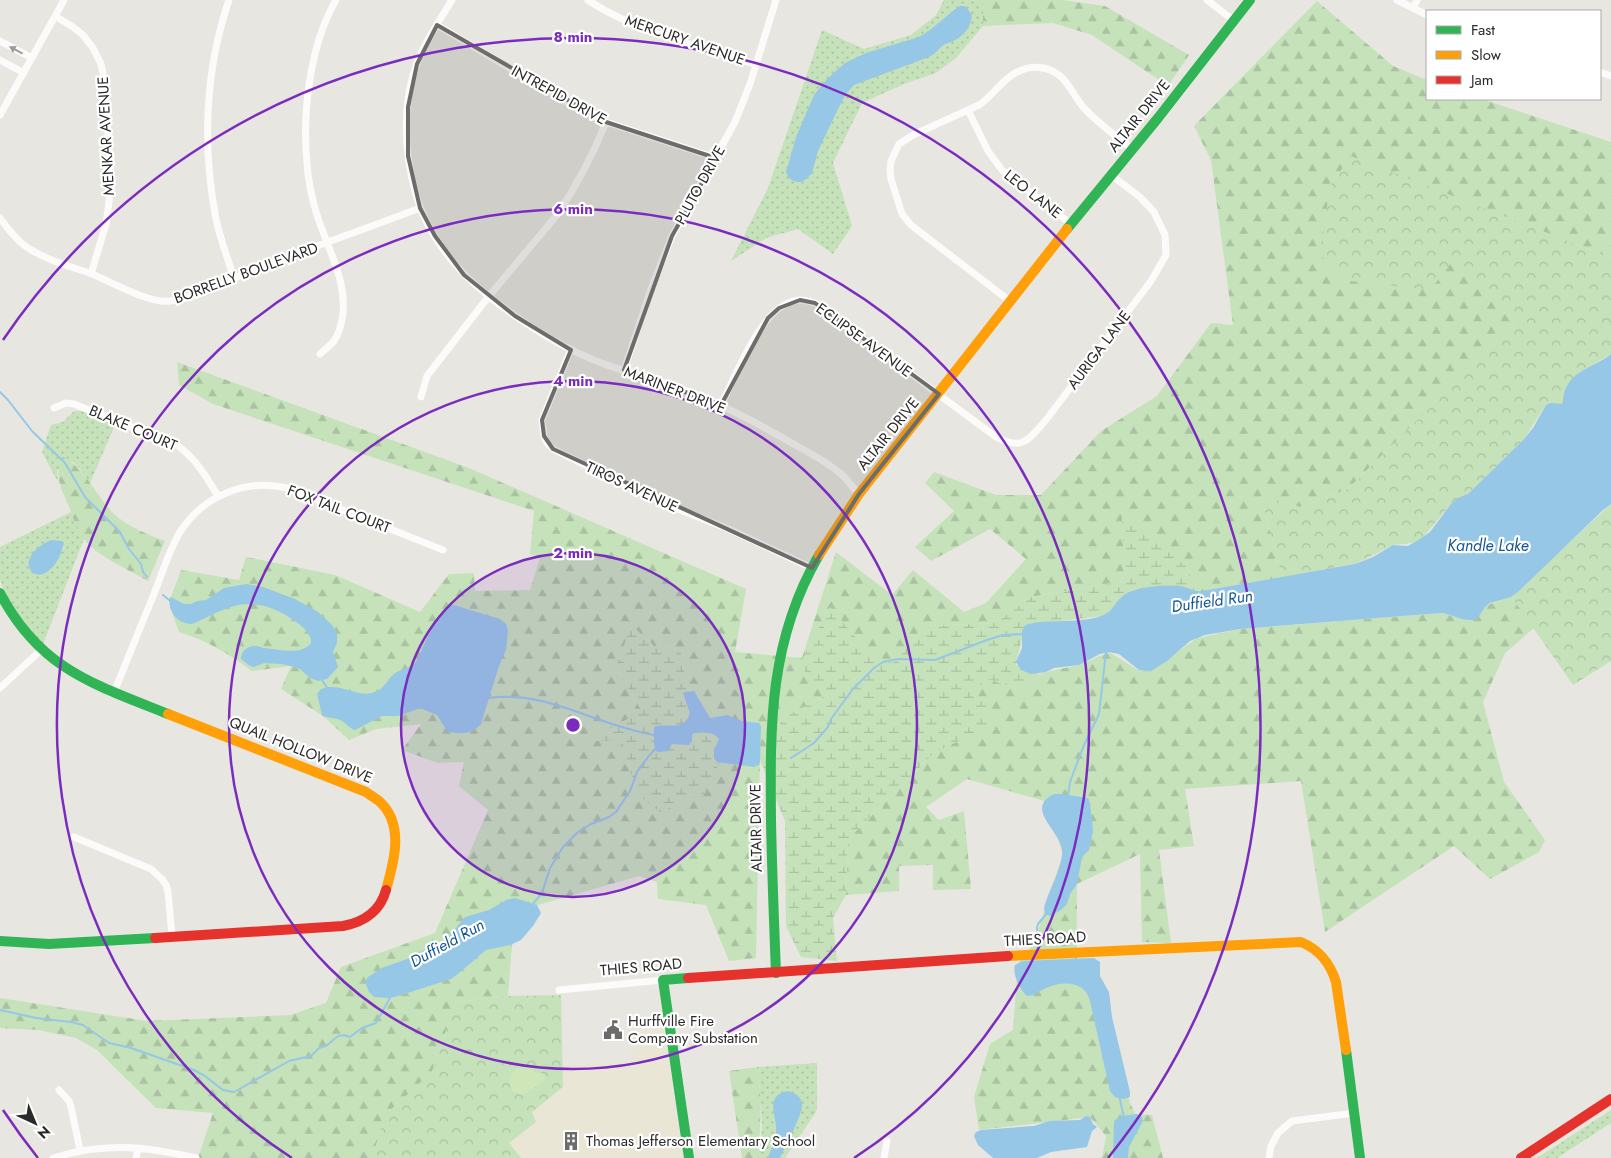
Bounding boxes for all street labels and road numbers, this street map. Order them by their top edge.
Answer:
street label: MERCURY AVENUE [622,9,748,71]
street label: INTREPID DRIVE [507,60,611,130]
street label: ALTAIR DRIVE [1103,75,1175,157]
street label: MENKAR AVENUE [92,76,120,196]
street label: PLUTO DRIVE [669,141,731,229]
street label: LEO LANE [999,164,1067,224]
street label: BORRELLY BOULEVARD [171,237,321,309]
street label: ECLIPSE AVENUE [811,298,917,382]
street label: AURIGA LANE [1062,306,1136,394]
street label: MARINER DRIVE [621,360,729,420]
street label: ALTAIR DRIVE [852,393,924,475]
street label: BLAKE COURT [86,400,180,456]
street label: TIROS AVENUE [582,456,682,518]
street label: FOX TAIL COURT [284,479,394,539]
street label: QUAIL HOLLOW DRIVE [226,711,376,789]
street label: ALTAIR DRIVE [744,784,768,872]
street label: THIES ROAD [1003,926,1087,952]
street label: THIES ROAD [599,952,683,982]

